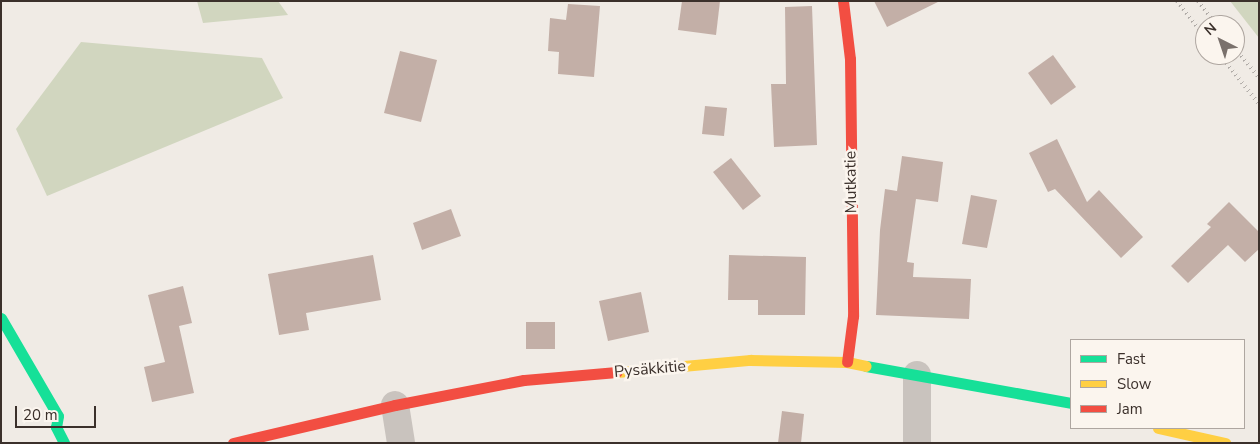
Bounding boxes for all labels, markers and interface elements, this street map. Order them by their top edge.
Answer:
north arrow [1195,15,1245,65]
text: N [1200,18,1221,40]
street label: Mutkatie [841,151,861,213]
legend [1070,339,1245,429]
text: Fast [1117,349,1145,369]
street label: Pysäkkitie [613,356,687,382]
text: Slow [1117,374,1151,394]
scale bar [18,396,99,428]
text: Jam [1117,399,1143,419]
text: 20 m [23,405,58,425]

